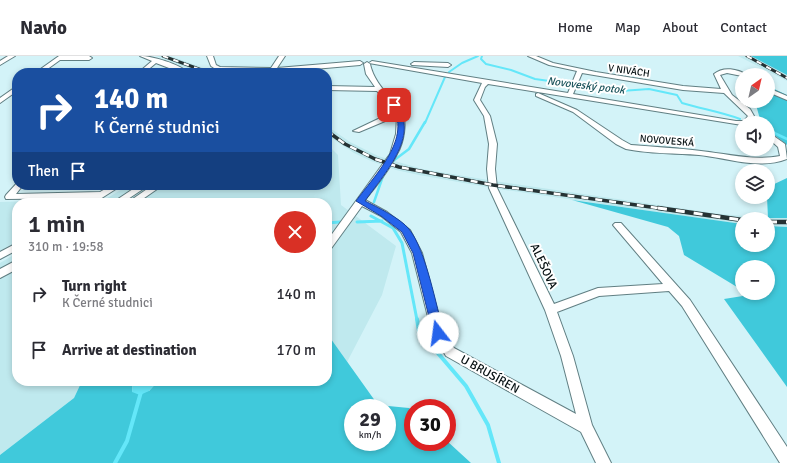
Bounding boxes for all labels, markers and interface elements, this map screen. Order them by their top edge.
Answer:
text: Navio [20,16,67,40]
text: Home [558,19,593,36]
text: Map [615,19,640,36]
text: About [662,19,698,36]
text: Contact [720,19,767,36]
street label: V NIVÁCH [607,61,650,80]
north arrow [735,68,775,108]
map controls [735,68,775,300]
water label: Novoveský potok [546,74,627,97]
text: 140 m [94,82,168,116]
icon: right [28,84,80,136]
pin [377,88,411,122]
icon: arrive [383,94,405,116]
text: K Černé studnici [94,116,220,138]
button: sound [735,116,775,156]
street label: NOVOVESKÁ [639,132,695,149]
icon: arrive [67,160,89,182]
text: Then [28,162,59,180]
button: layers [735,164,775,204]
text: 1 min [28,209,85,239]
button: close [274,211,316,253]
button: + [735,212,775,252]
text: 310 m · 19:58 [28,239,104,255]
street label: ALEŠOVA [527,241,561,292]
button: − [735,260,775,300]
text: Turn right [62,277,127,295]
icon: right [28,283,50,305]
text: 140 m [276,285,316,303]
text: K Černé studnici [62,295,153,311]
position arrow [417,312,459,354]
icon: arrive [28,339,50,361]
text: Arrive at destination [62,341,197,359]
text: 170 m [276,341,316,359]
street label: U BRUSÍREN [458,352,522,397]
speed limit sign: 30 [404,399,456,451]
text: 29 [359,407,381,432]
text: km/h [359,429,381,441]

